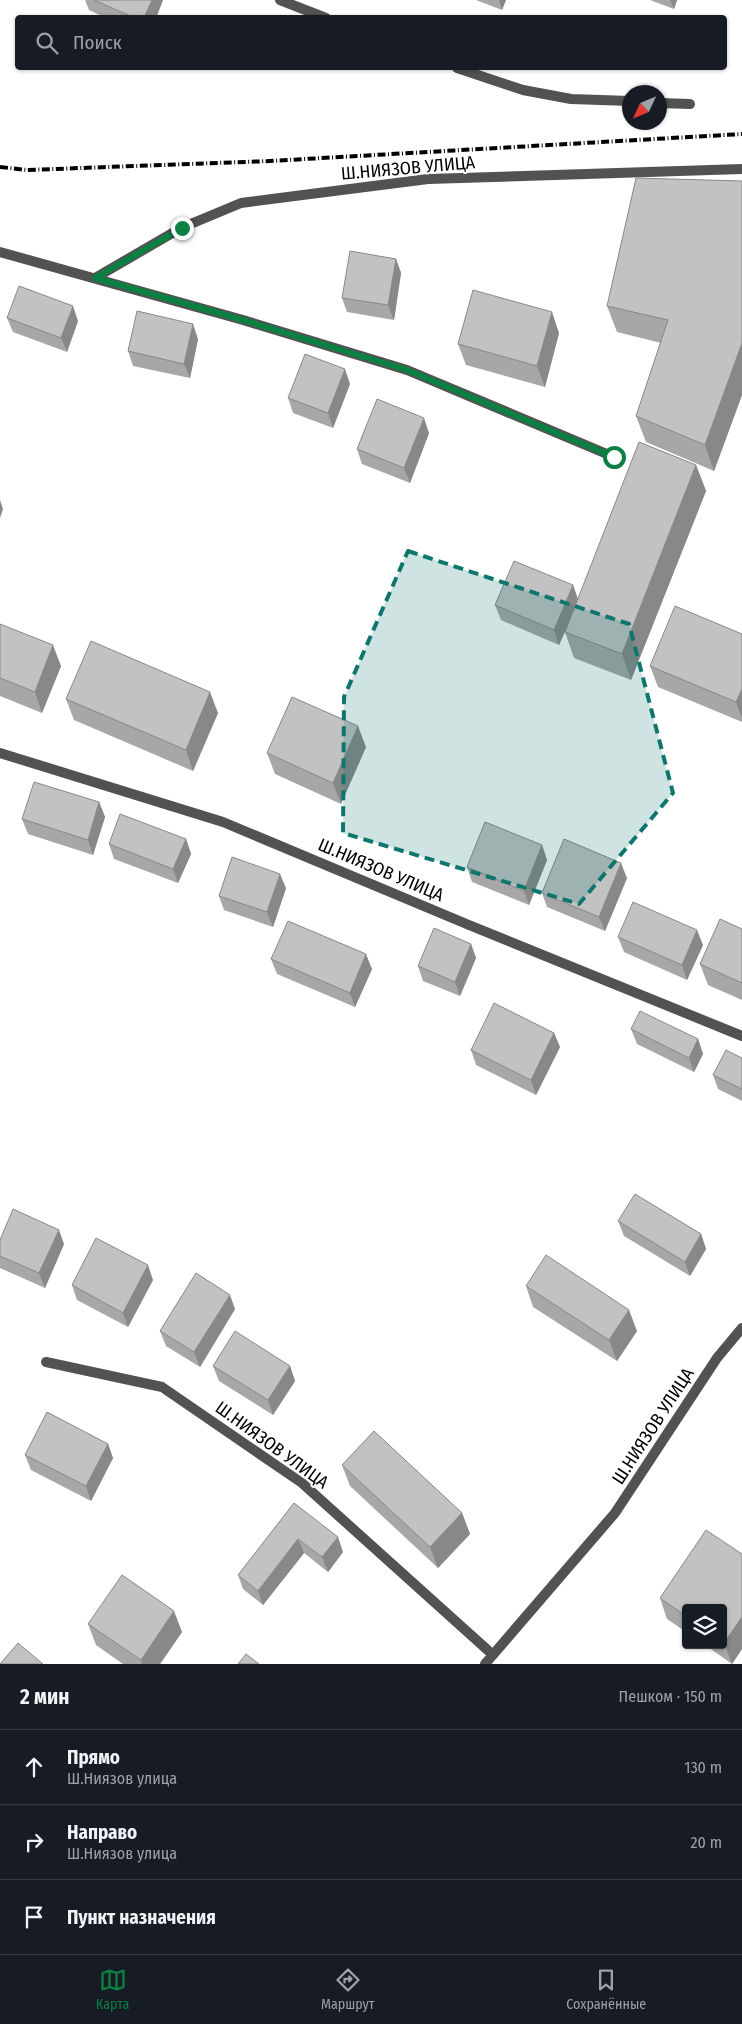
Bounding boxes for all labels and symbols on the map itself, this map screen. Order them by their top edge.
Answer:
north arrow [622,85,667,130]
street label: Ш.НИЯЗОВ УЛИЦА [340,151,476,185]
route end [171,217,194,240]
route start [603,446,626,469]
street label: Ш.НИЯЗОВ УЛИЦА [315,834,448,907]
street label: Ш.НИЯЗОВ УЛИЦА [607,1363,699,1488]
street label: Ш.НИЯЗОВ УЛИЦА [211,1397,333,1494]

